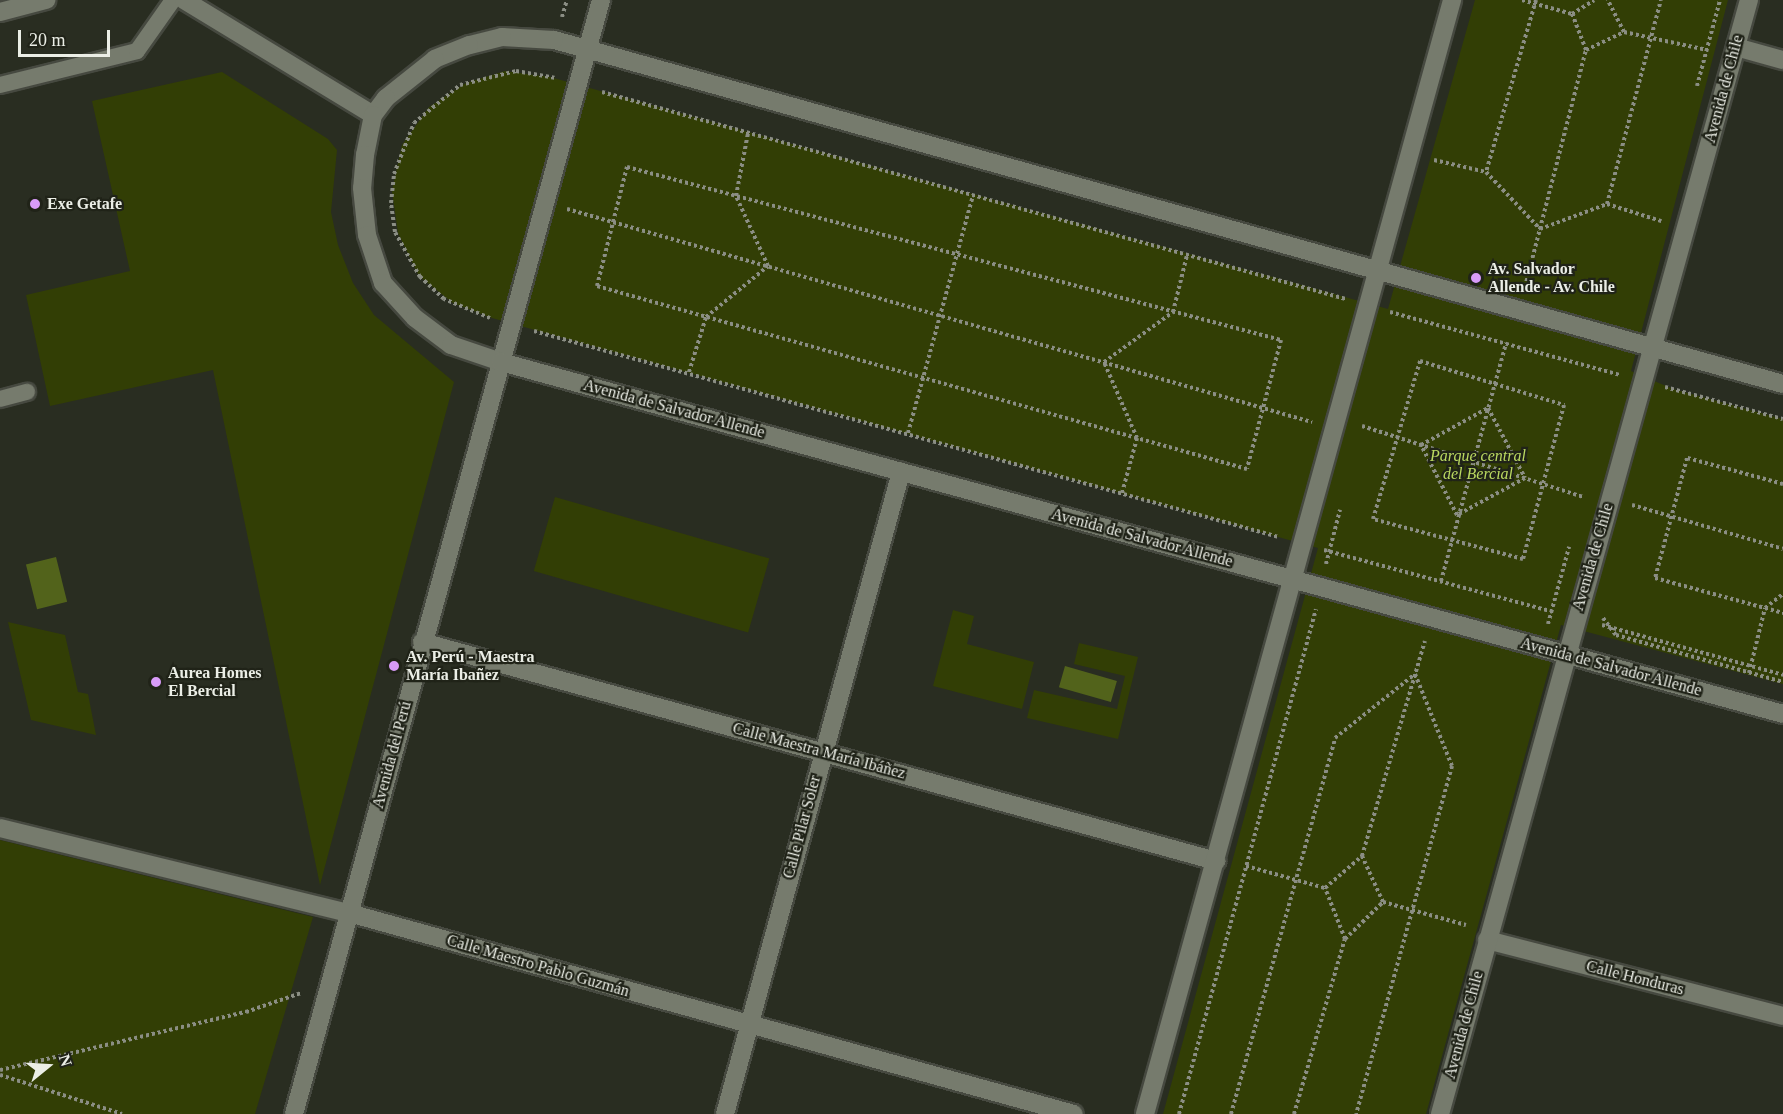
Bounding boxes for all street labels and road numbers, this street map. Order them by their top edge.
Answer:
street label: Avenida de Chile [1700,33,1748,145]
street label: Avenida de Salvador Allende [581,375,767,443]
street label: Avenida de Chile [1569,501,1617,613]
street label: Avenida de Salvador Allende [1049,504,1235,572]
street label: Avenida de Salvador Allende [1518,633,1704,701]
street label: Avenida del Perú [369,699,415,811]
street label: Calle Maestra María Ibáñez [730,719,908,783]
street label: Calle Pilar Soler [779,773,825,881]
street label: Calle Maestro Pablo Guzmán [445,931,631,1001]
street label: Calle Honduras [1584,957,1686,999]
street label: Avenida de Chile [1440,969,1488,1081]

